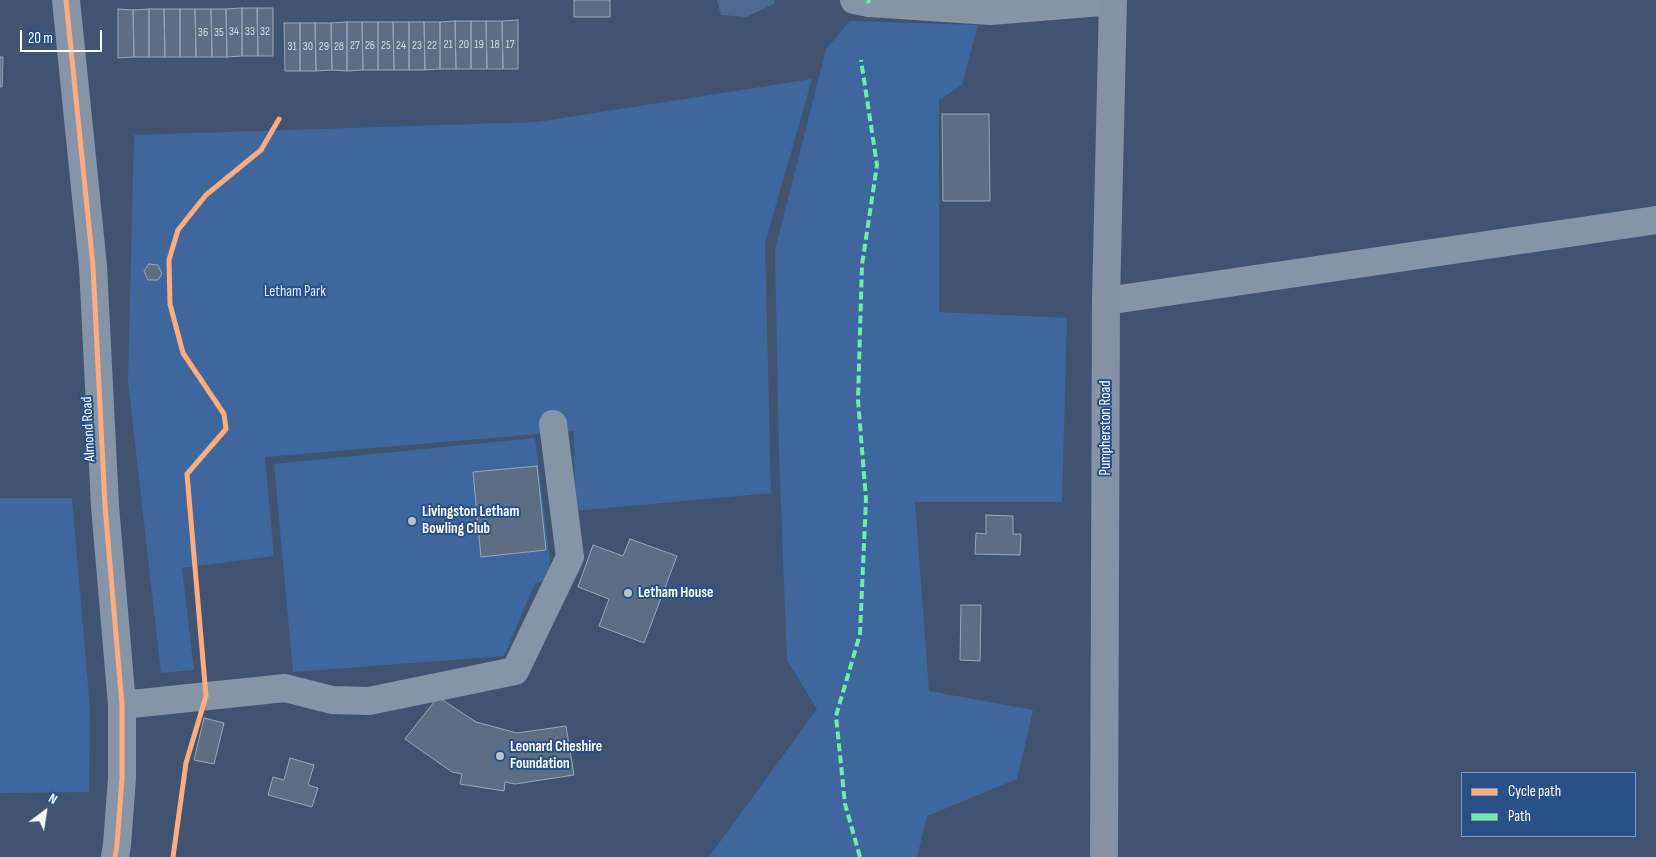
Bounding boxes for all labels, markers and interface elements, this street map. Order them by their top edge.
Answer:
scale bar [22,20,105,52]
house number: 34 [229,25,239,39]
house number: 33 [245,25,255,39]
house number: 32 [260,25,270,39]
house number: 36 [198,26,208,40]
house number: 35 [214,26,224,40]
text: 20 m [28,29,53,48]
house number: 21 [443,38,453,52]
house number: 20 [459,38,469,52]
house number: 19 [474,38,484,52]
house number: 18 [490,38,500,52]
house number: 17 [506,38,514,52]
house number: 27 [350,39,360,53]
house number: 26 [365,39,375,53]
house number: 25 [381,39,391,53]
house number: 24 [396,39,406,53]
house number: 23 [412,39,422,53]
house number: 22 [427,39,437,53]
house number: 31 [287,40,297,54]
house number: 30 [303,40,313,54]
house number: 29 [319,40,329,54]
house number: 28 [334,40,344,54]
park label: Letham Park [264,283,326,301]
street label: Pumpherston Road [1097,381,1115,475]
street label: Almond Road [78,396,100,462]
place label: Livingston Letham Bowling Club [422,503,519,538]
marker: Livingston Letham Bowling Club [406,515,418,527]
place label: Letham House [638,584,714,602]
marker: Letham House [622,587,634,599]
place label: Leonard Cheshire Foundation [510,738,602,773]
marker: Leonard Cheshire Foundation [494,750,506,762]
legend [1461,772,1636,837]
text: Cycle path [1508,782,1561,801]
north arrow [20,787,70,837]
text: N [45,789,61,808]
text: Path [1508,807,1531,826]

